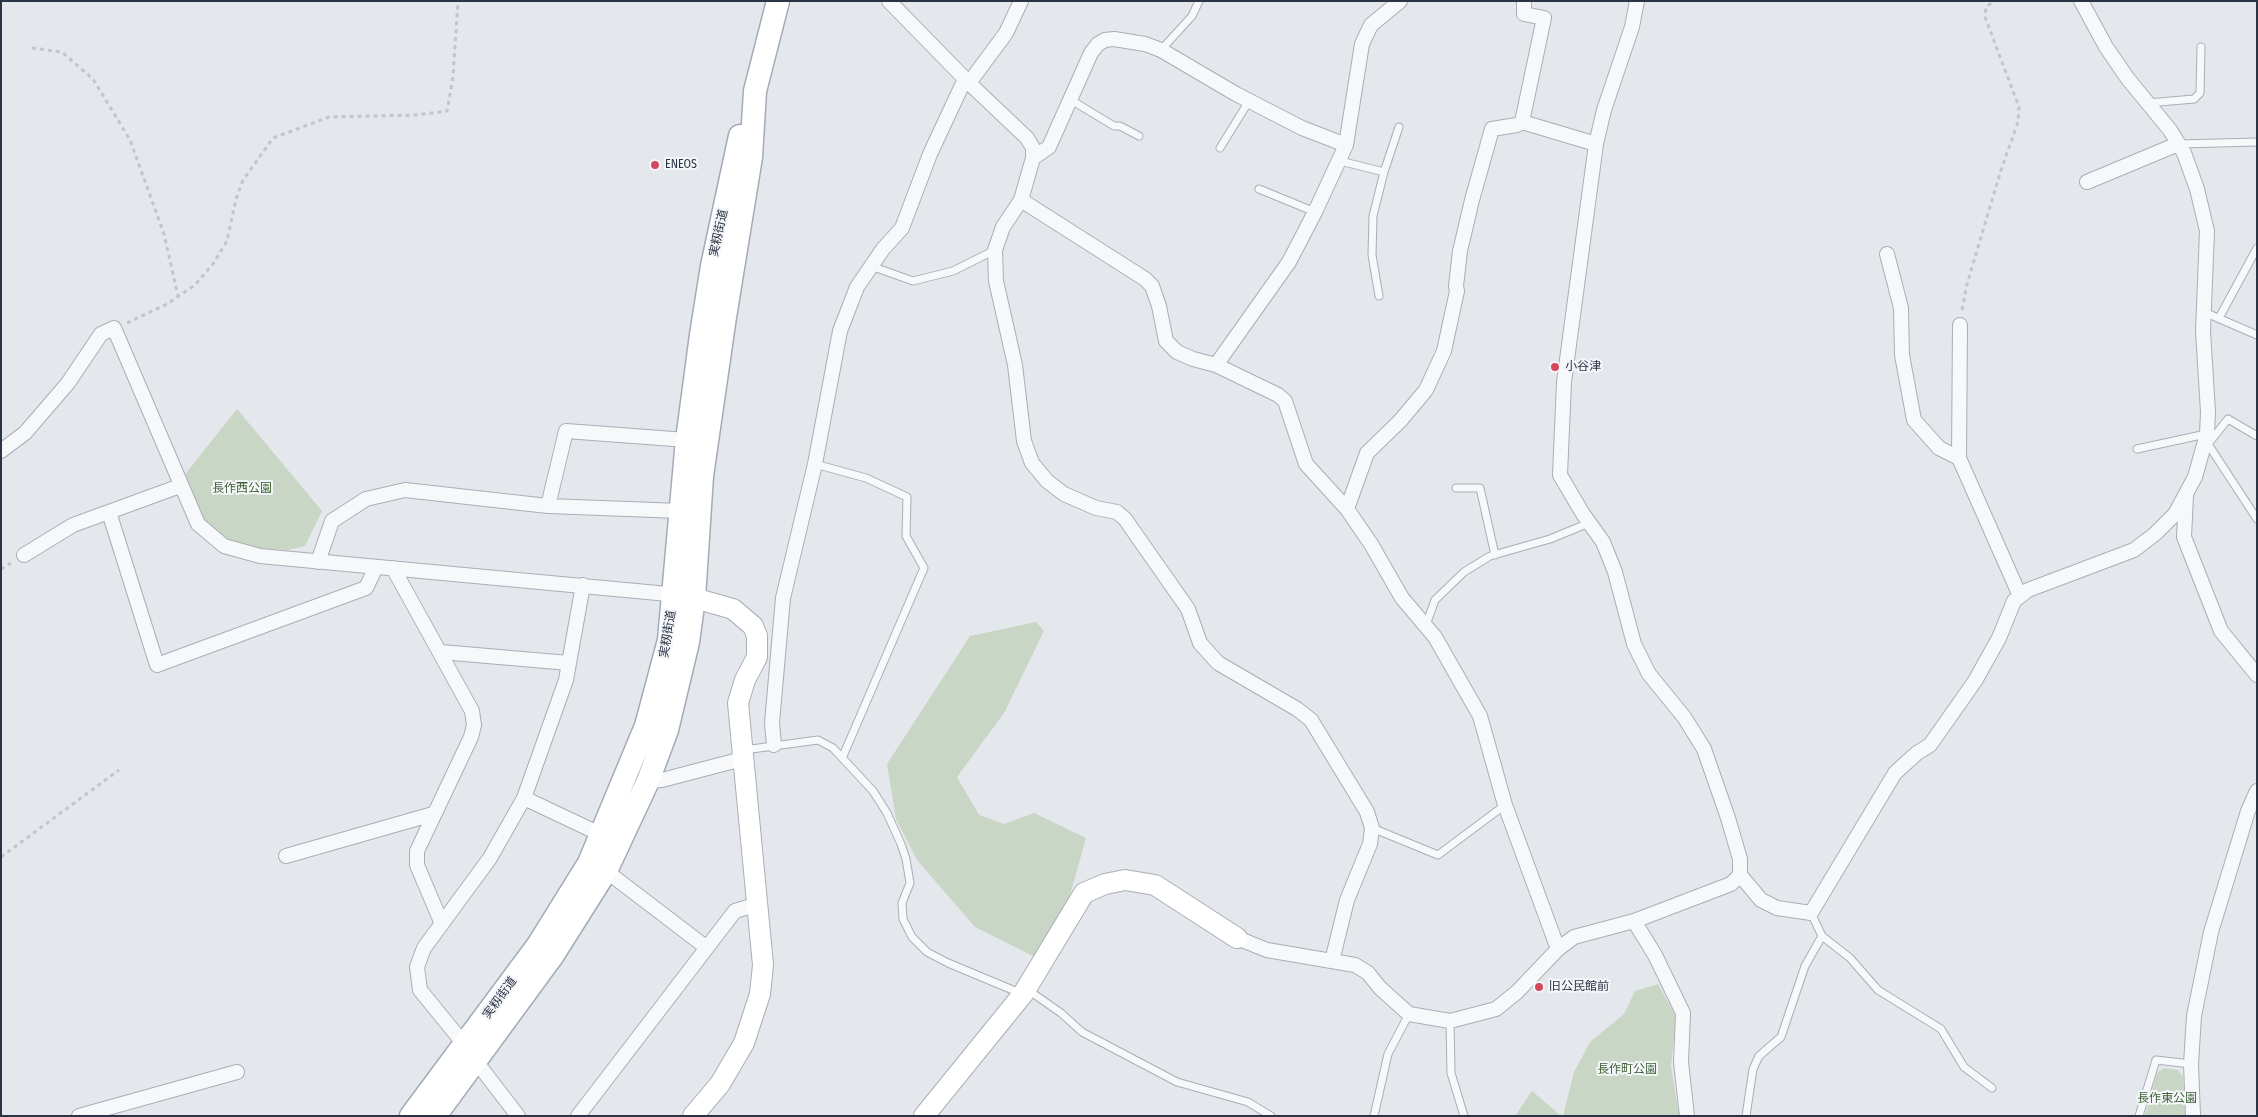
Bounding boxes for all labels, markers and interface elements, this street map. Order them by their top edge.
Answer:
place label: ENEOS [665,158,697,172]
marker: ENEOS [649,159,661,171]
street label: 実籾街道 [707,208,731,258]
place label: 小谷津 [1565,360,1601,374]
marker: 小谷津 [1549,361,1561,373]
park label: 長作西公園 [212,482,272,496]
street label: 実籾街道 [657,609,679,659]
street label: 実籾街道 [480,974,520,1022]
place label: 旧公民館前 [1549,980,1609,994]
marker: 旧公民館前 [1533,981,1545,993]
park label: 長作町公園 [1597,1063,1657,1077]
park label: 長作東公園 [2137,1092,2197,1106]

